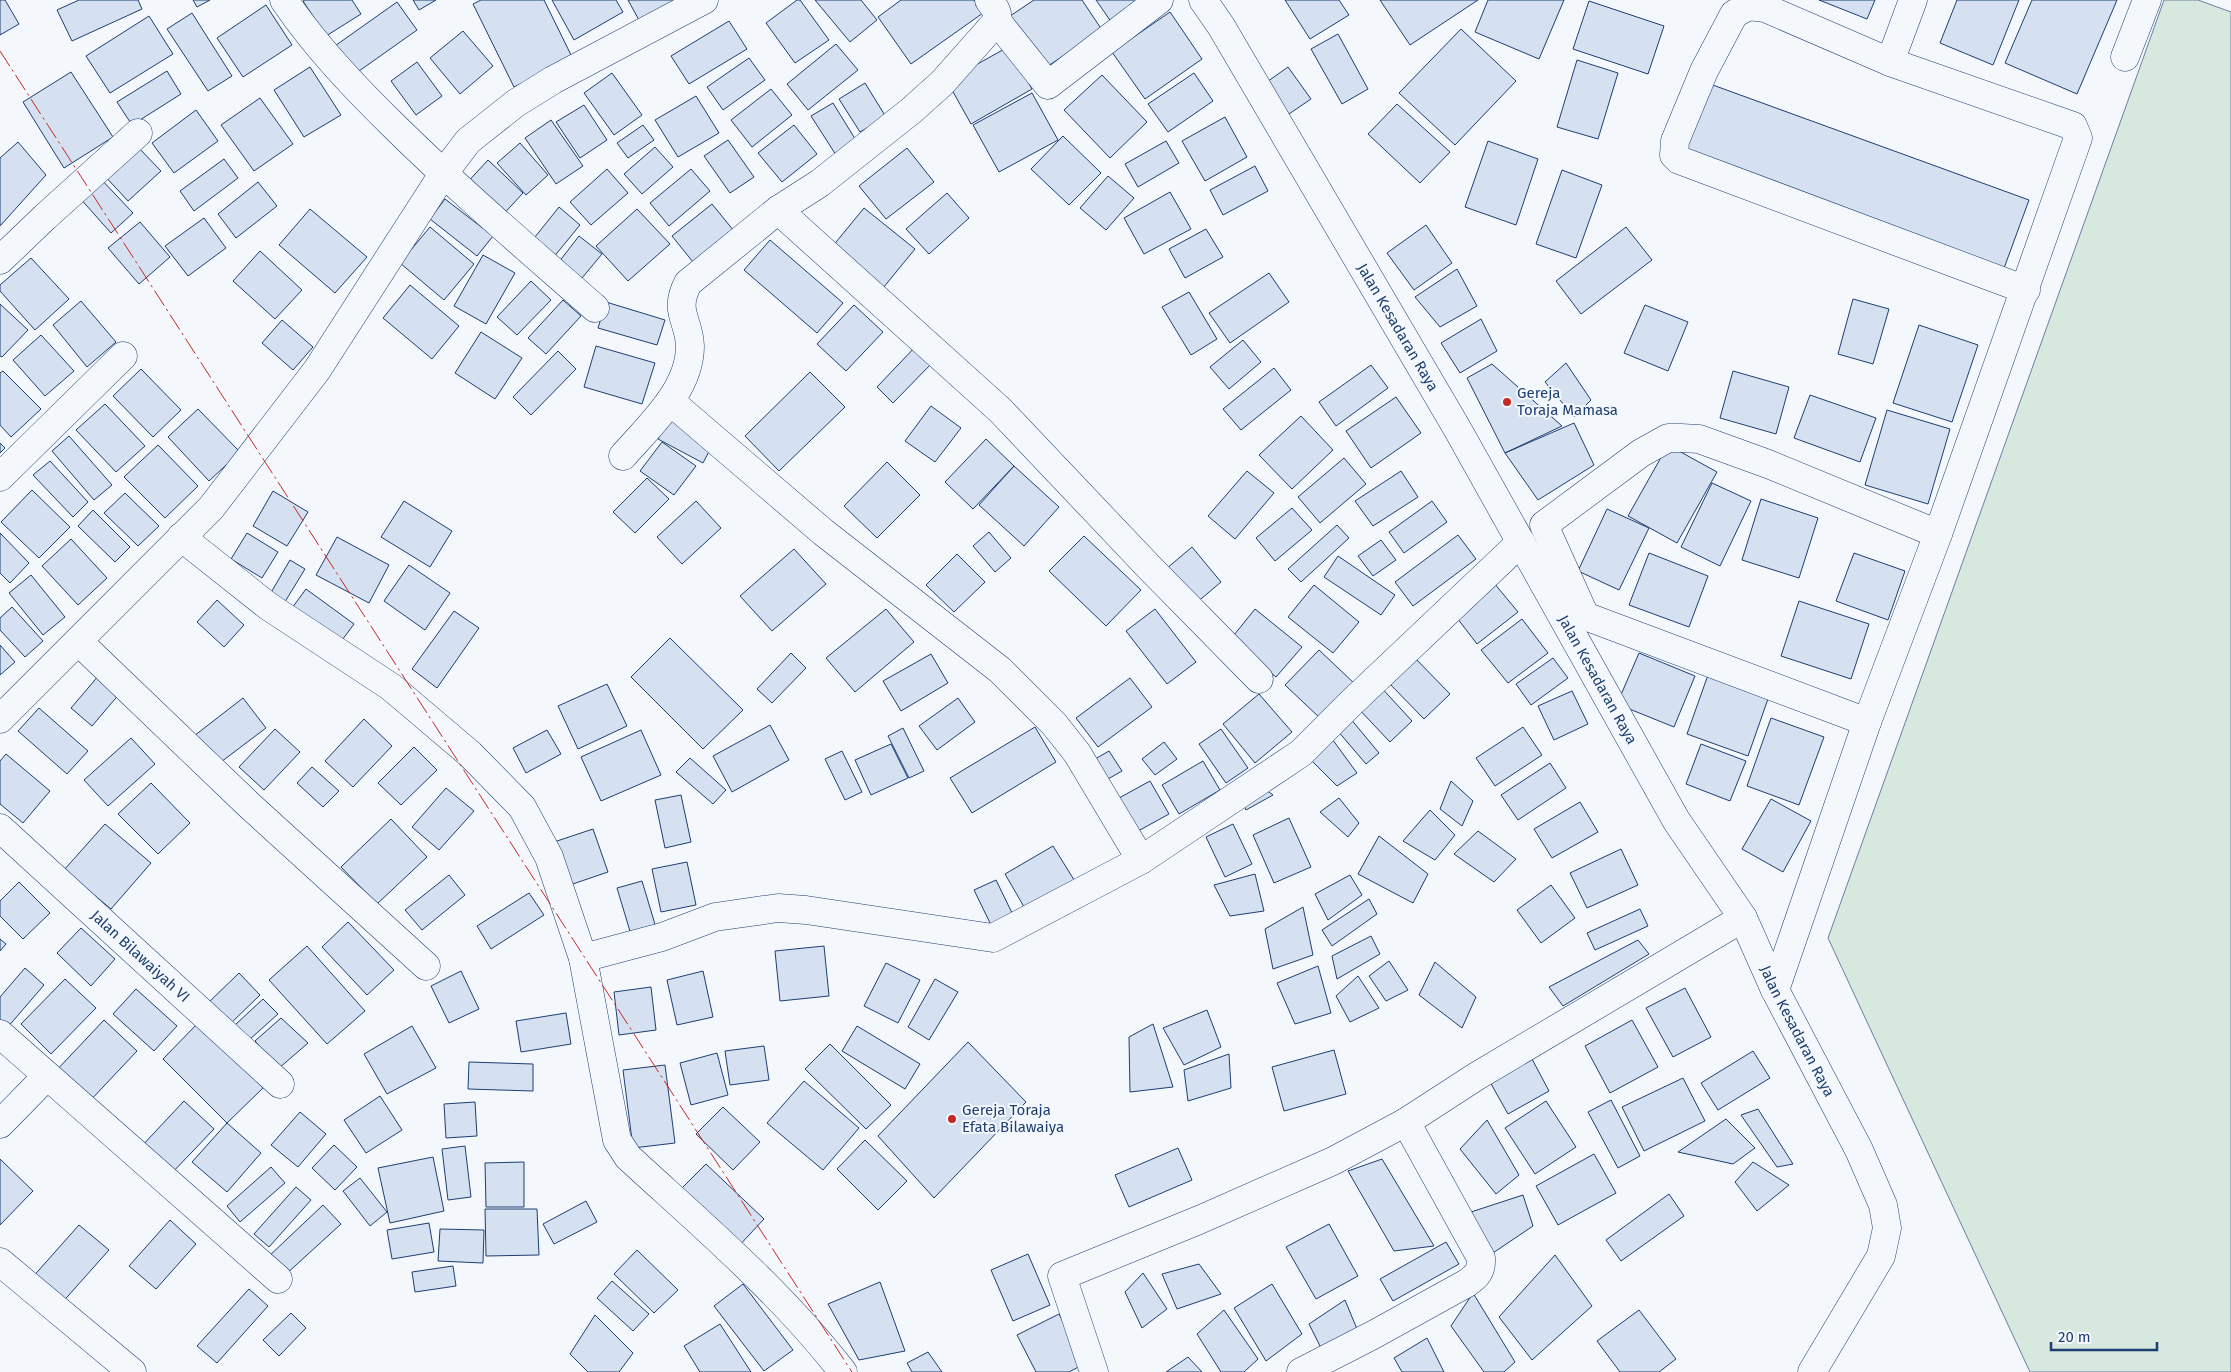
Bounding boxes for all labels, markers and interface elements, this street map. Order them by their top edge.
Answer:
street label: Jalan Kesadaran Raya [1353,260,1442,395]
place label: Gereja Toraja Mamasa [1517,384,1618,419]
marker: Gereja Toraja Mamasa [1501,396,1513,408]
street label: Jalan Kesadaran Raya [1554,612,1641,747]
street label: Jalan Bilawaiyah VI [87,907,193,1006]
street label: Jalan Kesadaran Raya [1756,963,1838,1100]
place label: Gereja Toraja Efata Bilawaiya [962,1101,1064,1136]
marker: Gereja Toraja Efata Bilawaiya [946,1113,958,1125]
scale bar [2051,1320,2157,1352]
text: 20 m [2058,1328,2091,1346]

